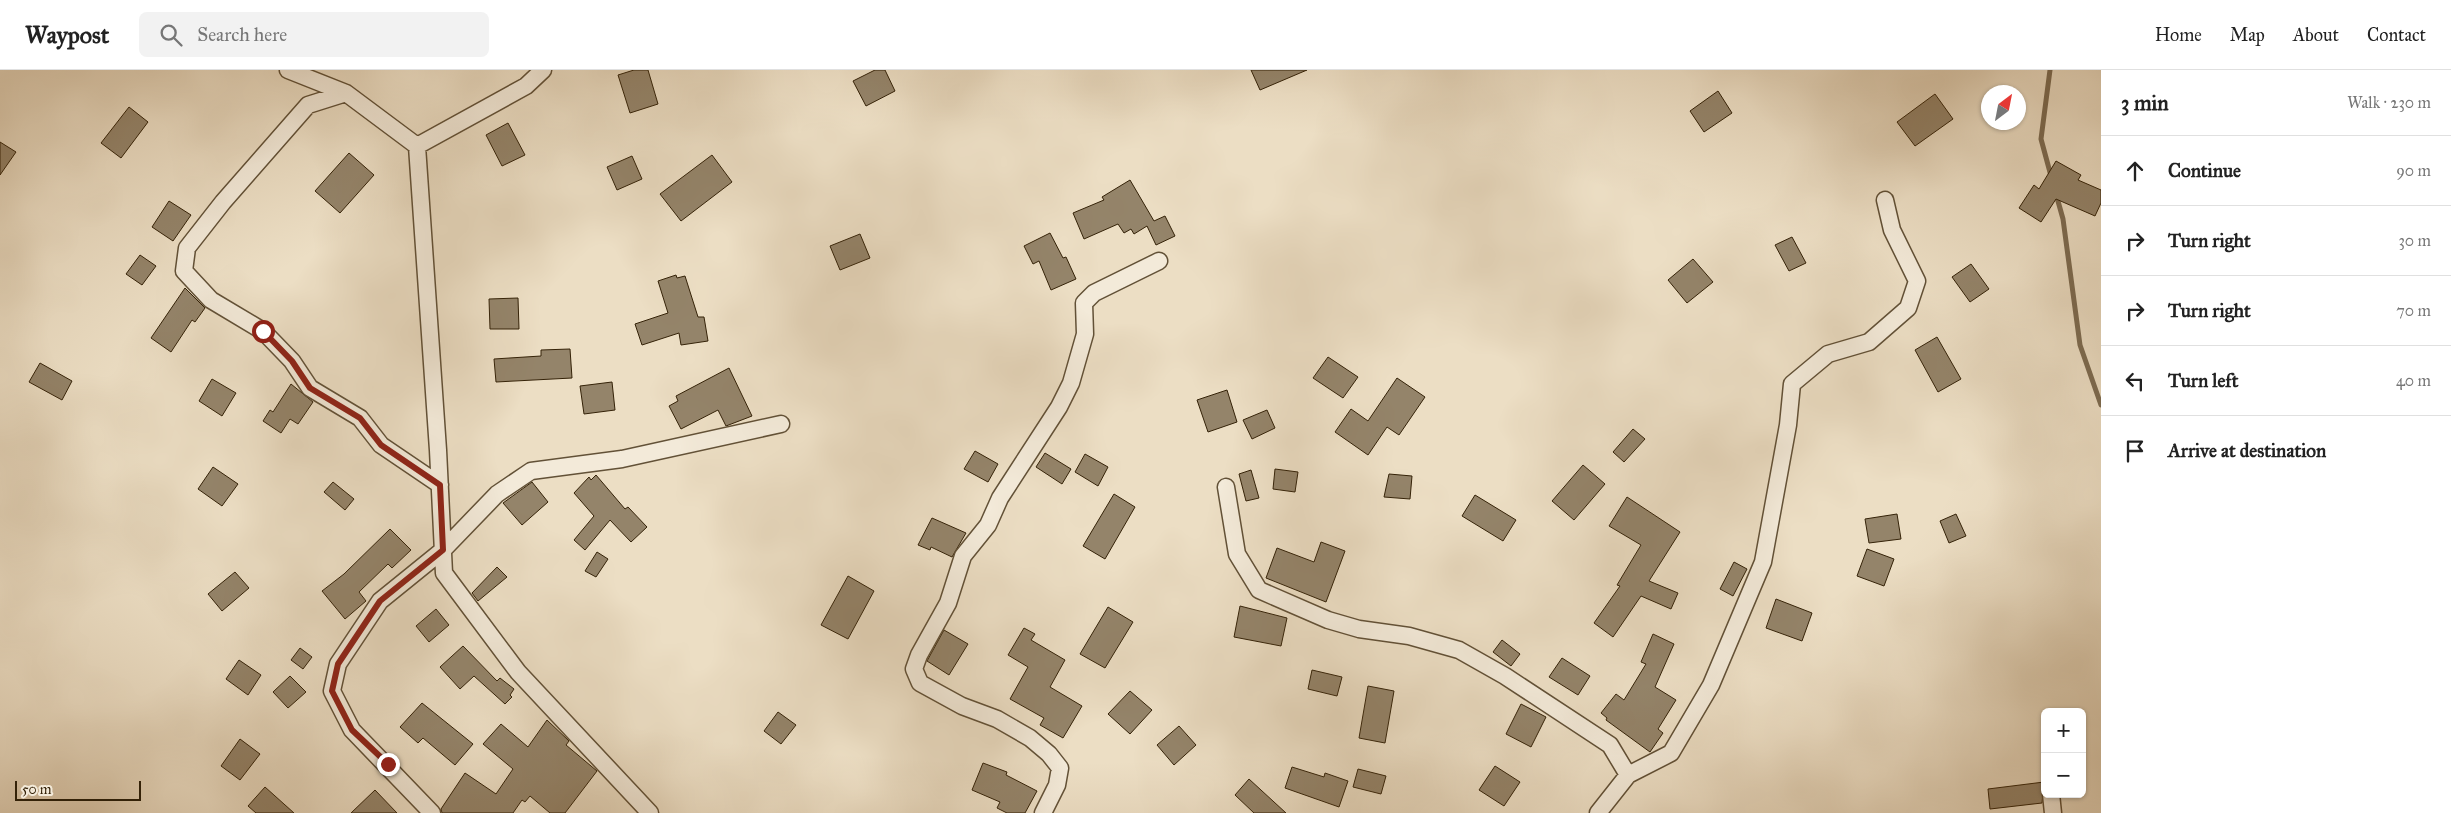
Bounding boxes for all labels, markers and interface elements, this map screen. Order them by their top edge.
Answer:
search box [139,12,489,57]
text: Waypost [25,20,109,50]
icon: search [157,21,185,49]
text: Search here [197,23,287,46]
text: Home [2155,24,2202,46]
text: Map [2230,24,2265,46]
text: About [2293,24,2339,46]
text: Contact [2367,24,2426,46]
north arrow [1981,85,2026,130]
text: 3 min [2121,90,2169,116]
text: Walk · 230 m [2347,93,2431,112]
icon: ahead [2121,157,2149,185]
text: Continue [2168,159,2241,182]
text: 90 m [2396,161,2431,180]
icon: right [2121,227,2149,255]
text: Turn right [2168,229,2251,252]
text: 30 m [2398,231,2431,250]
icon: right [2121,297,2149,325]
text: Turn right [2168,299,2251,322]
text: 70 m [2396,301,2431,320]
route start [252,320,275,343]
icon: left [2121,367,2149,395]
text: Turn left [2168,369,2238,392]
text: 40 m [2396,371,2431,390]
icon: arrive [2121,437,2149,465]
text: Arrive at destination [2168,439,2326,462]
map controls [2041,708,2086,798]
button: + [2041,708,2086,753]
route end [377,753,400,776]
button: − [2041,753,2086,798]
scale bar [15,778,141,801]
text: 50 m [22,781,51,798]

